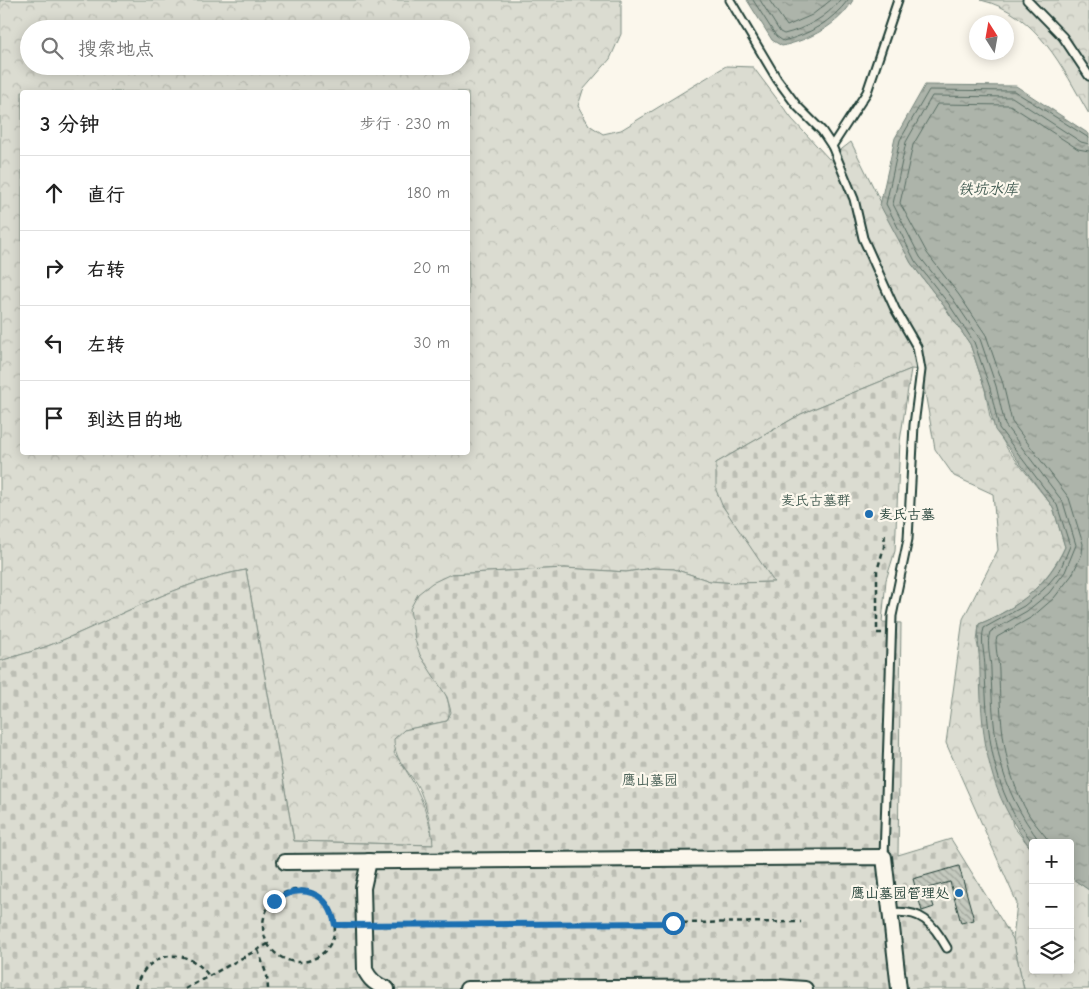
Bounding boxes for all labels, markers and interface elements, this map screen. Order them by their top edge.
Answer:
north arrow [969,15,1014,60]
search box [20,20,470,75]
icon: search [38,34,66,62]
text: 搜索地点 [78,38,154,60]
text: 3 分钟 [40,112,100,136]
text: 步行 · 230 m [360,115,450,133]
icon: ahead [40,179,68,207]
water label: 铁坑水库 [958,180,1019,198]
text: 直行 [87,184,125,206]
text: 180 m [407,184,450,202]
icon: right [40,254,68,282]
text: 右转 [87,259,125,281]
text: 20 m [413,259,450,277]
icon: left [40,329,68,357]
text: 左转 [87,334,125,356]
text: 30 m [414,334,450,352]
icon: arrive [40,404,68,432]
text: 到达目的地 [87,409,182,431]
park label: 麦氏古墓群 [781,492,851,509]
place label: 麦氏古墓 [879,506,935,523]
marker: 麦氏古墓 [863,508,875,520]
park label: 鹰山墓园 [622,772,678,789]
map controls [1029,839,1074,974]
button: + [1029,839,1074,884]
button: − [1029,884,1074,929]
place label: 鹰山墓园管理处 [851,885,949,902]
marker: 鹰山墓园管理处 [953,887,965,899]
route end [263,890,286,913]
route start [662,912,685,935]
button: layers [1029,929,1074,974]

